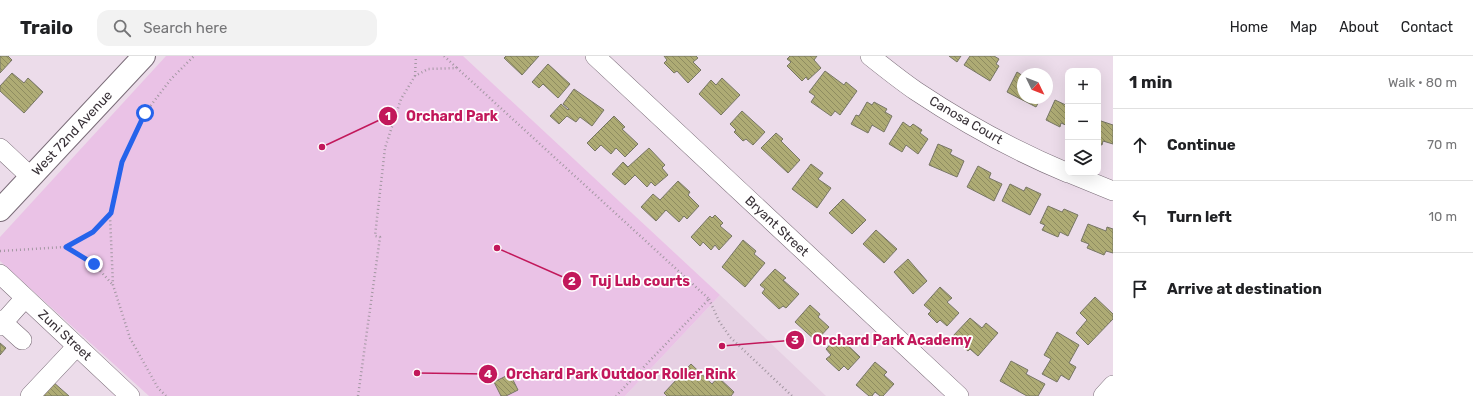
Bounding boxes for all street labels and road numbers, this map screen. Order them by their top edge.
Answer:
street label: West 72nd Avenue [29,87,115,179]
street label: Canosa Court [927,93,1005,147]
street label: Bryant Street [742,193,812,259]
street label: Zuni Street [35,307,95,363]

